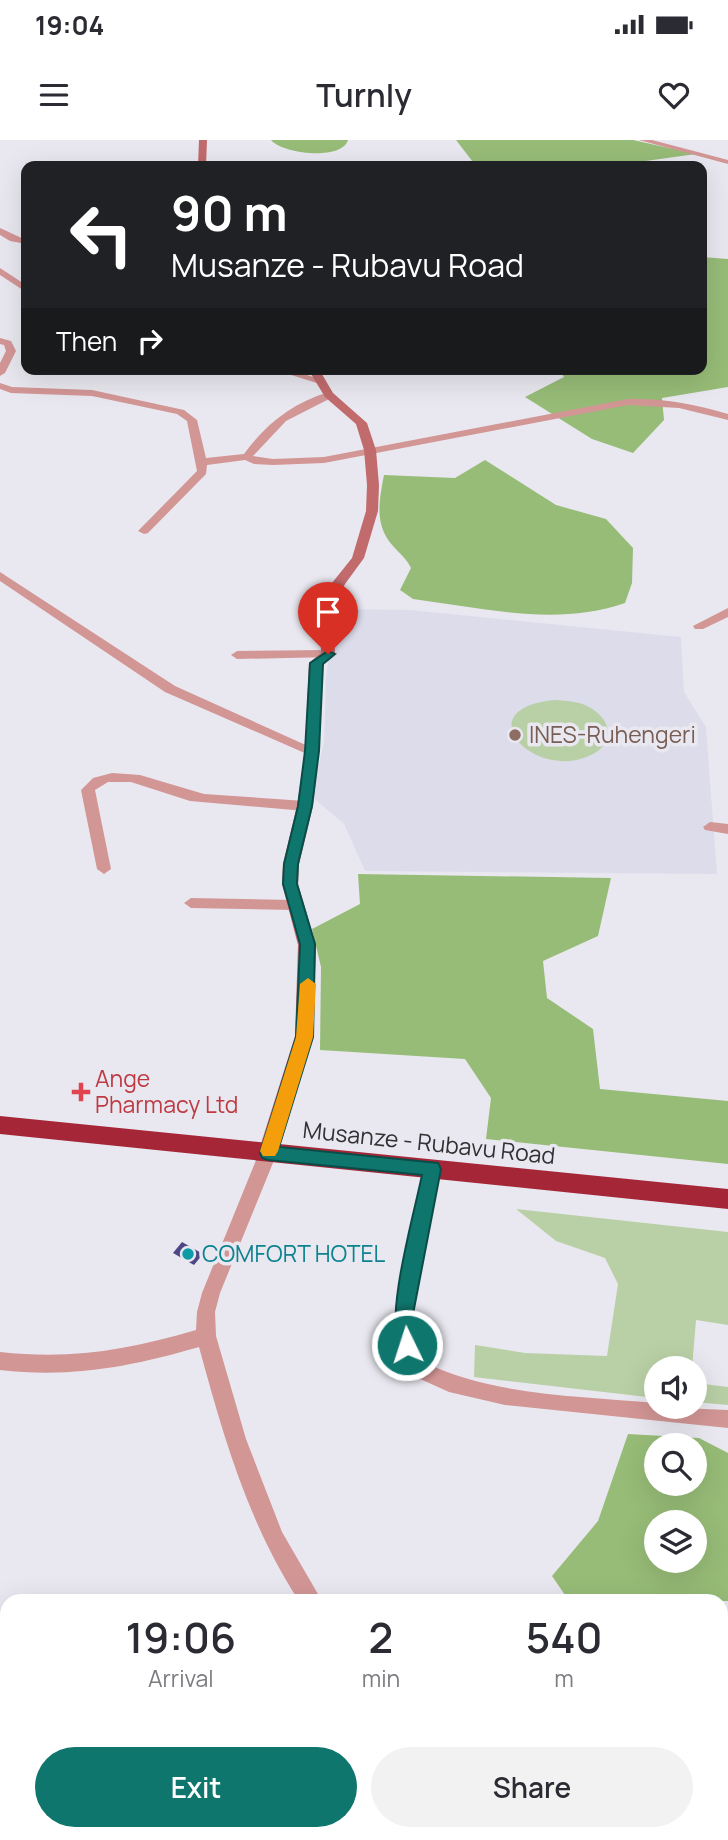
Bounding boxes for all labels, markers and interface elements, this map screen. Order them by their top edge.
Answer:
text: 19:04 [35,7,104,43]
text: Turnly [316,73,412,117]
icon: menu [35,76,73,114]
icon: heart [655,76,693,114]
text: 90 m [171,179,288,246]
icon: left [56,189,147,280]
text: Musanze - Rubavu Road [171,243,524,287]
icon: right [131,322,169,360]
text: Then [56,323,117,359]
pin [298,582,358,654]
icon: arrive [309,593,347,631]
place label: INES-Ruhengeri [529,718,696,750]
marker: INES-Ruhengeri [507,727,523,743]
place label: Ange Pharmacy Ltd [95,1062,238,1120]
marker: Ange Pharmacy Ltd [73,1084,89,1100]
street label: Musanze - Rubavu Road [301,1113,557,1171]
place label: COMFORT HOTEL [202,1237,386,1269]
marker: COMFORT HOTEL [180,1246,196,1262]
position arrow [370,1308,444,1382]
map controls [644,1356,707,1573]
button: sound [644,1356,707,1419]
button: search [644,1433,707,1496]
button: layers [644,1510,707,1573]
text: 19:06 [126,1608,236,1666]
text: 2 [369,1608,393,1666]
text: 540 [526,1608,603,1666]
text: Arrival [148,1662,214,1694]
text: min [362,1662,400,1694]
text: m [554,1662,574,1694]
button: Exit [35,1747,357,1827]
button: Share [371,1747,693,1827]

